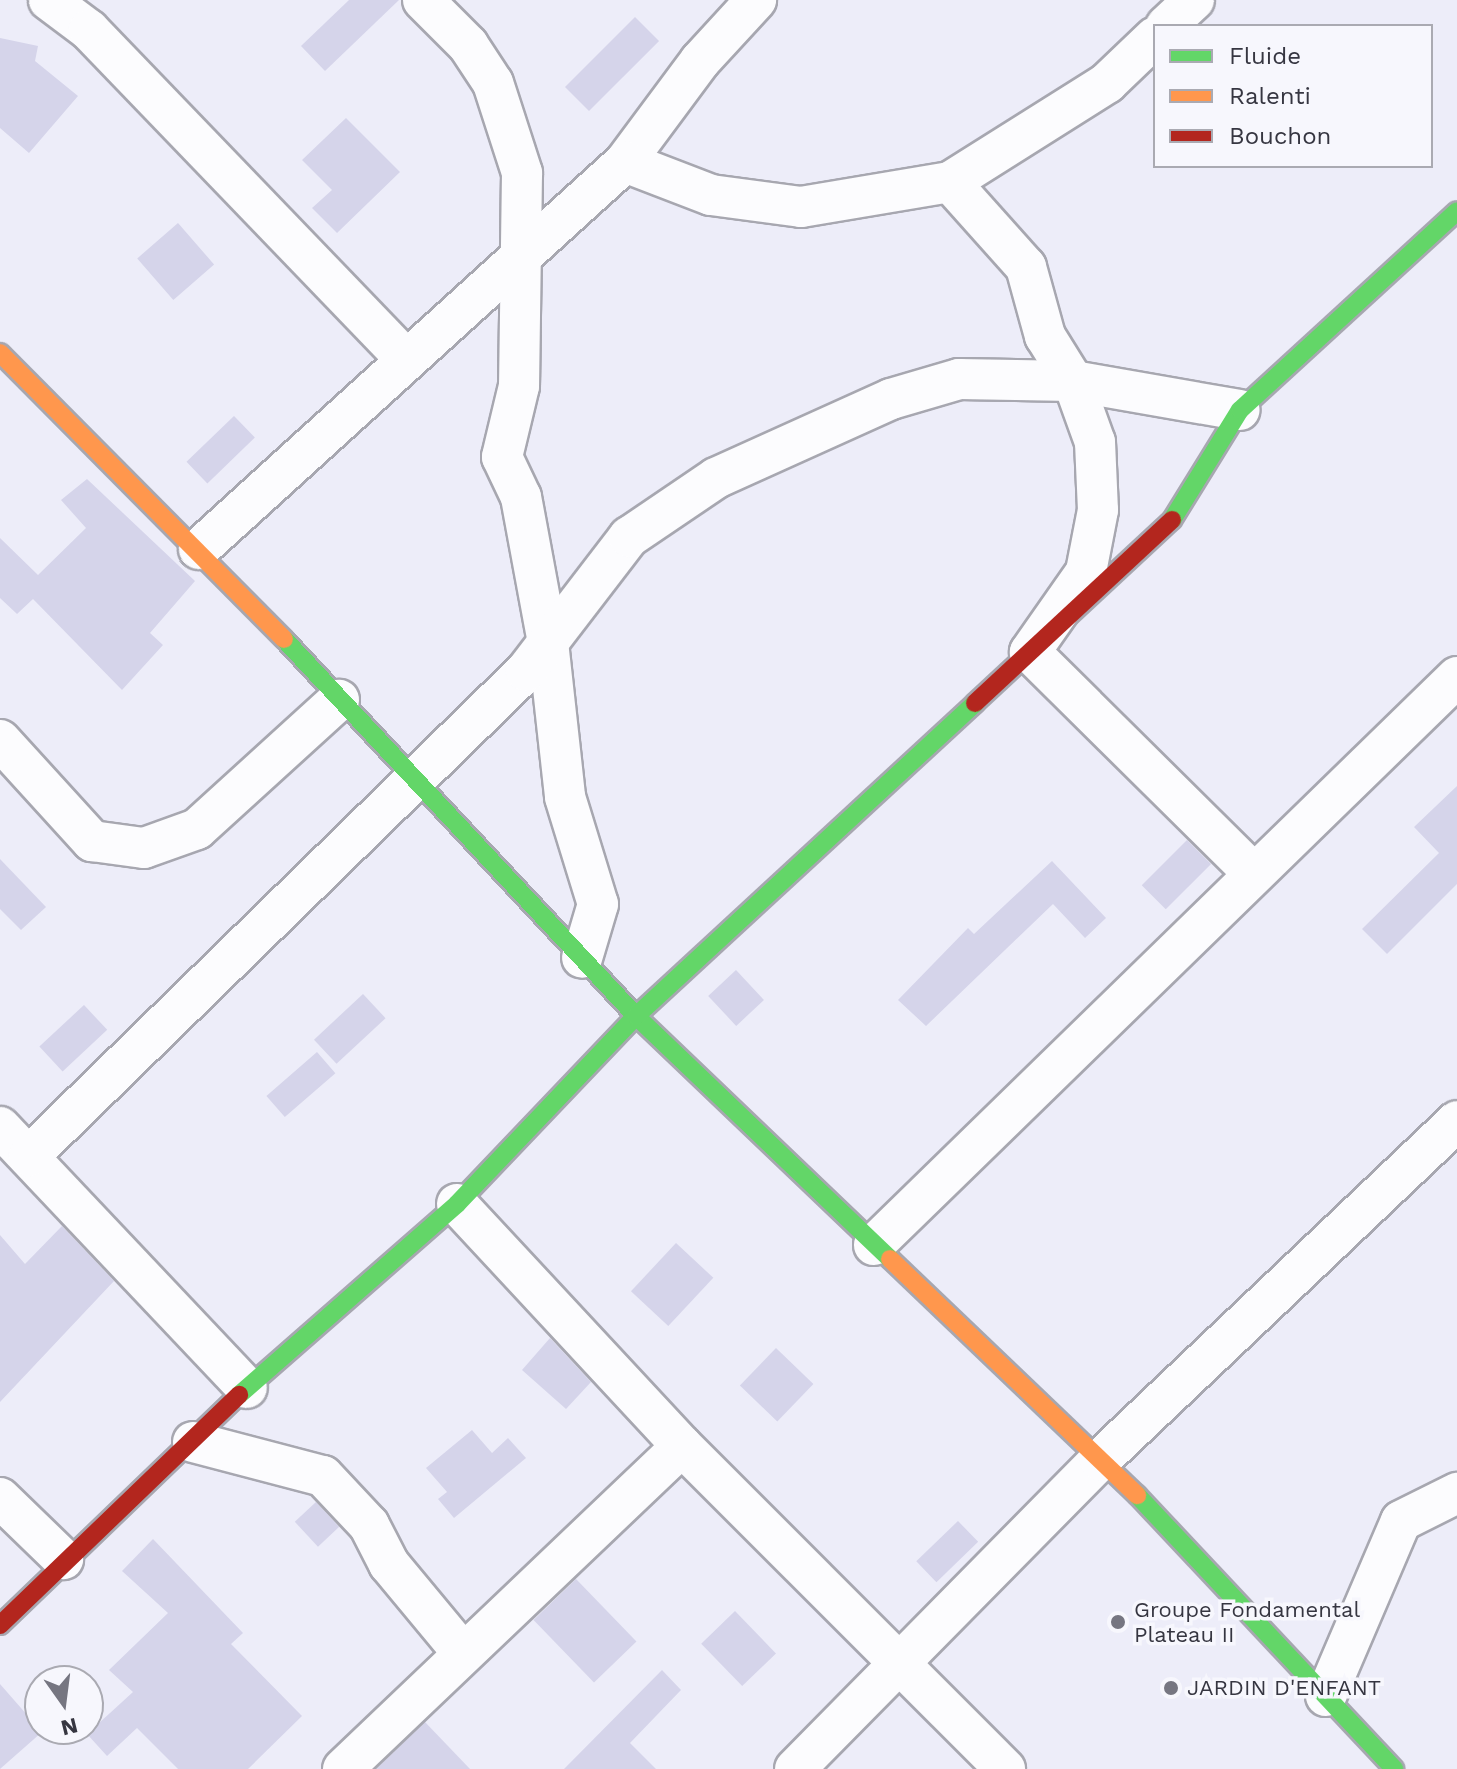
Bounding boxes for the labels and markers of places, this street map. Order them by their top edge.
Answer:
place label: Groupe Fondamental Plateau II [1134,1596,1360,1648]
marker: Groupe Fondamental Plateau II [1109,1613,1127,1631]
place label: JARDIN D'ENFANT [1187,1675,1381,1701]
marker: JARDIN D'ENFANT [1162,1679,1180,1697]

